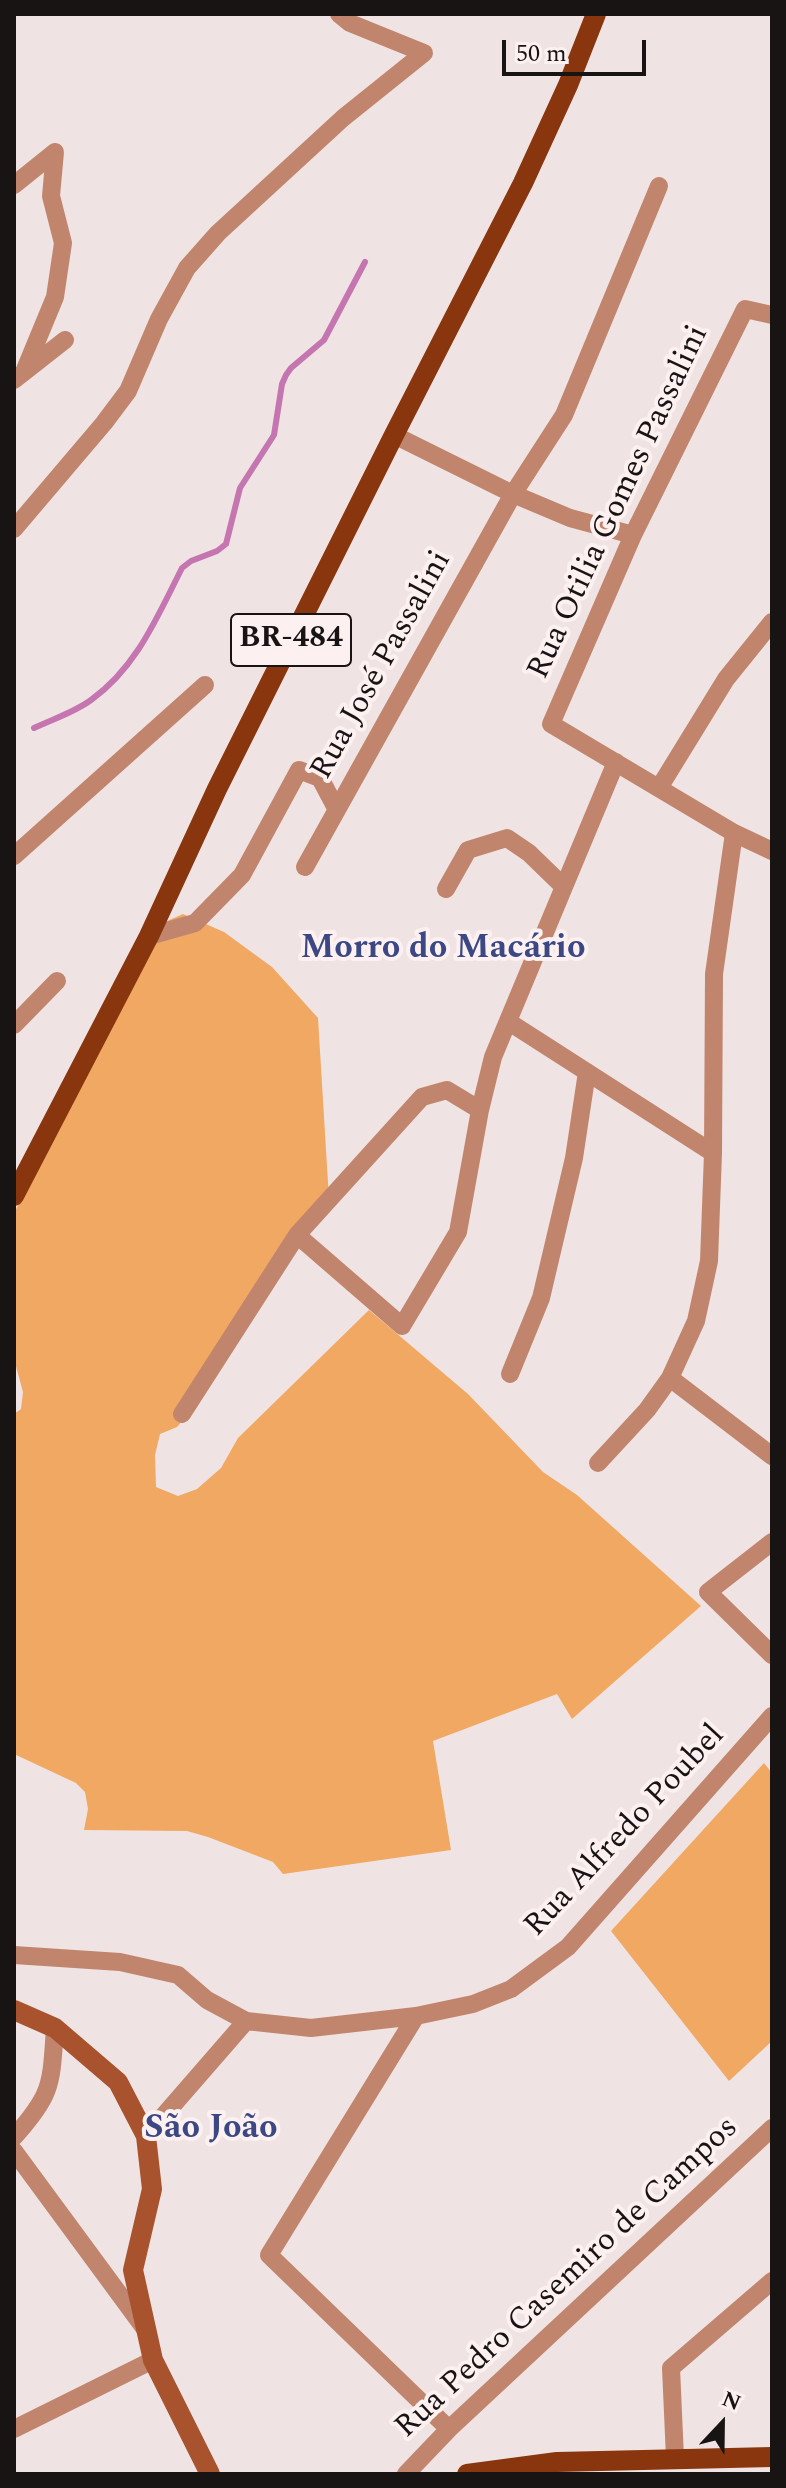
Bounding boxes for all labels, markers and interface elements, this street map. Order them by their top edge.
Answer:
scale bar [506,24,650,74]
text: 50 m [516,36,567,72]
street label: Rua Otilia Gomes Passalini [521,320,719,686]
street label: Rua José Passalini [304,545,462,787]
road number: BR-484 [231,614,351,666]
district label: Morro do Macário [300,930,586,970]
street label: Rua Alfredo Poubel [518,1718,734,1946]
district label: São João [144,2110,278,2150]
street label: Rua Pedro Casemiro de Campos [389,2110,747,2448]
text: N [717,2383,746,2420]
north arrow [682,2384,762,2464]

